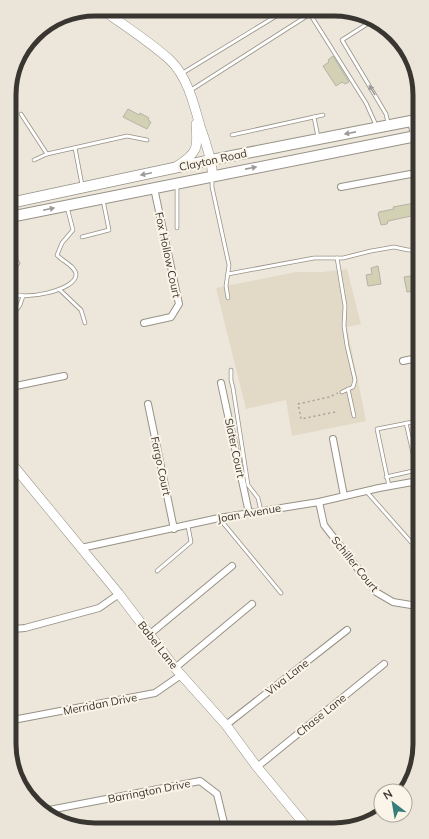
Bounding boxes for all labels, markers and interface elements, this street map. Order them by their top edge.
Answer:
one-way arrow [368,84,375,96]
one-way arrow [344,130,356,136]
street label: Clayton Road [178,146,248,174]
one-way arrow [245,165,257,171]
one-way arrow [140,172,152,178]
one-way arrow [43,206,55,212]
street label: Fox Hollow Court [152,211,184,299]
street label: Slater Court [222,417,248,479]
street label: Fargo Court [148,435,174,497]
street label: Joan Avenue [216,501,282,525]
street label: Schiller Court [328,533,382,595]
street label: Babel Lane [135,618,181,672]
street label: Viva Lane [263,656,311,698]
street label: Merridan Drive [62,690,138,718]
street label: Chase Lane [293,691,349,739]
street label: Barrington Drive [107,776,191,806]
north arrow [373,783,413,823]
text: N [381,786,395,803]

